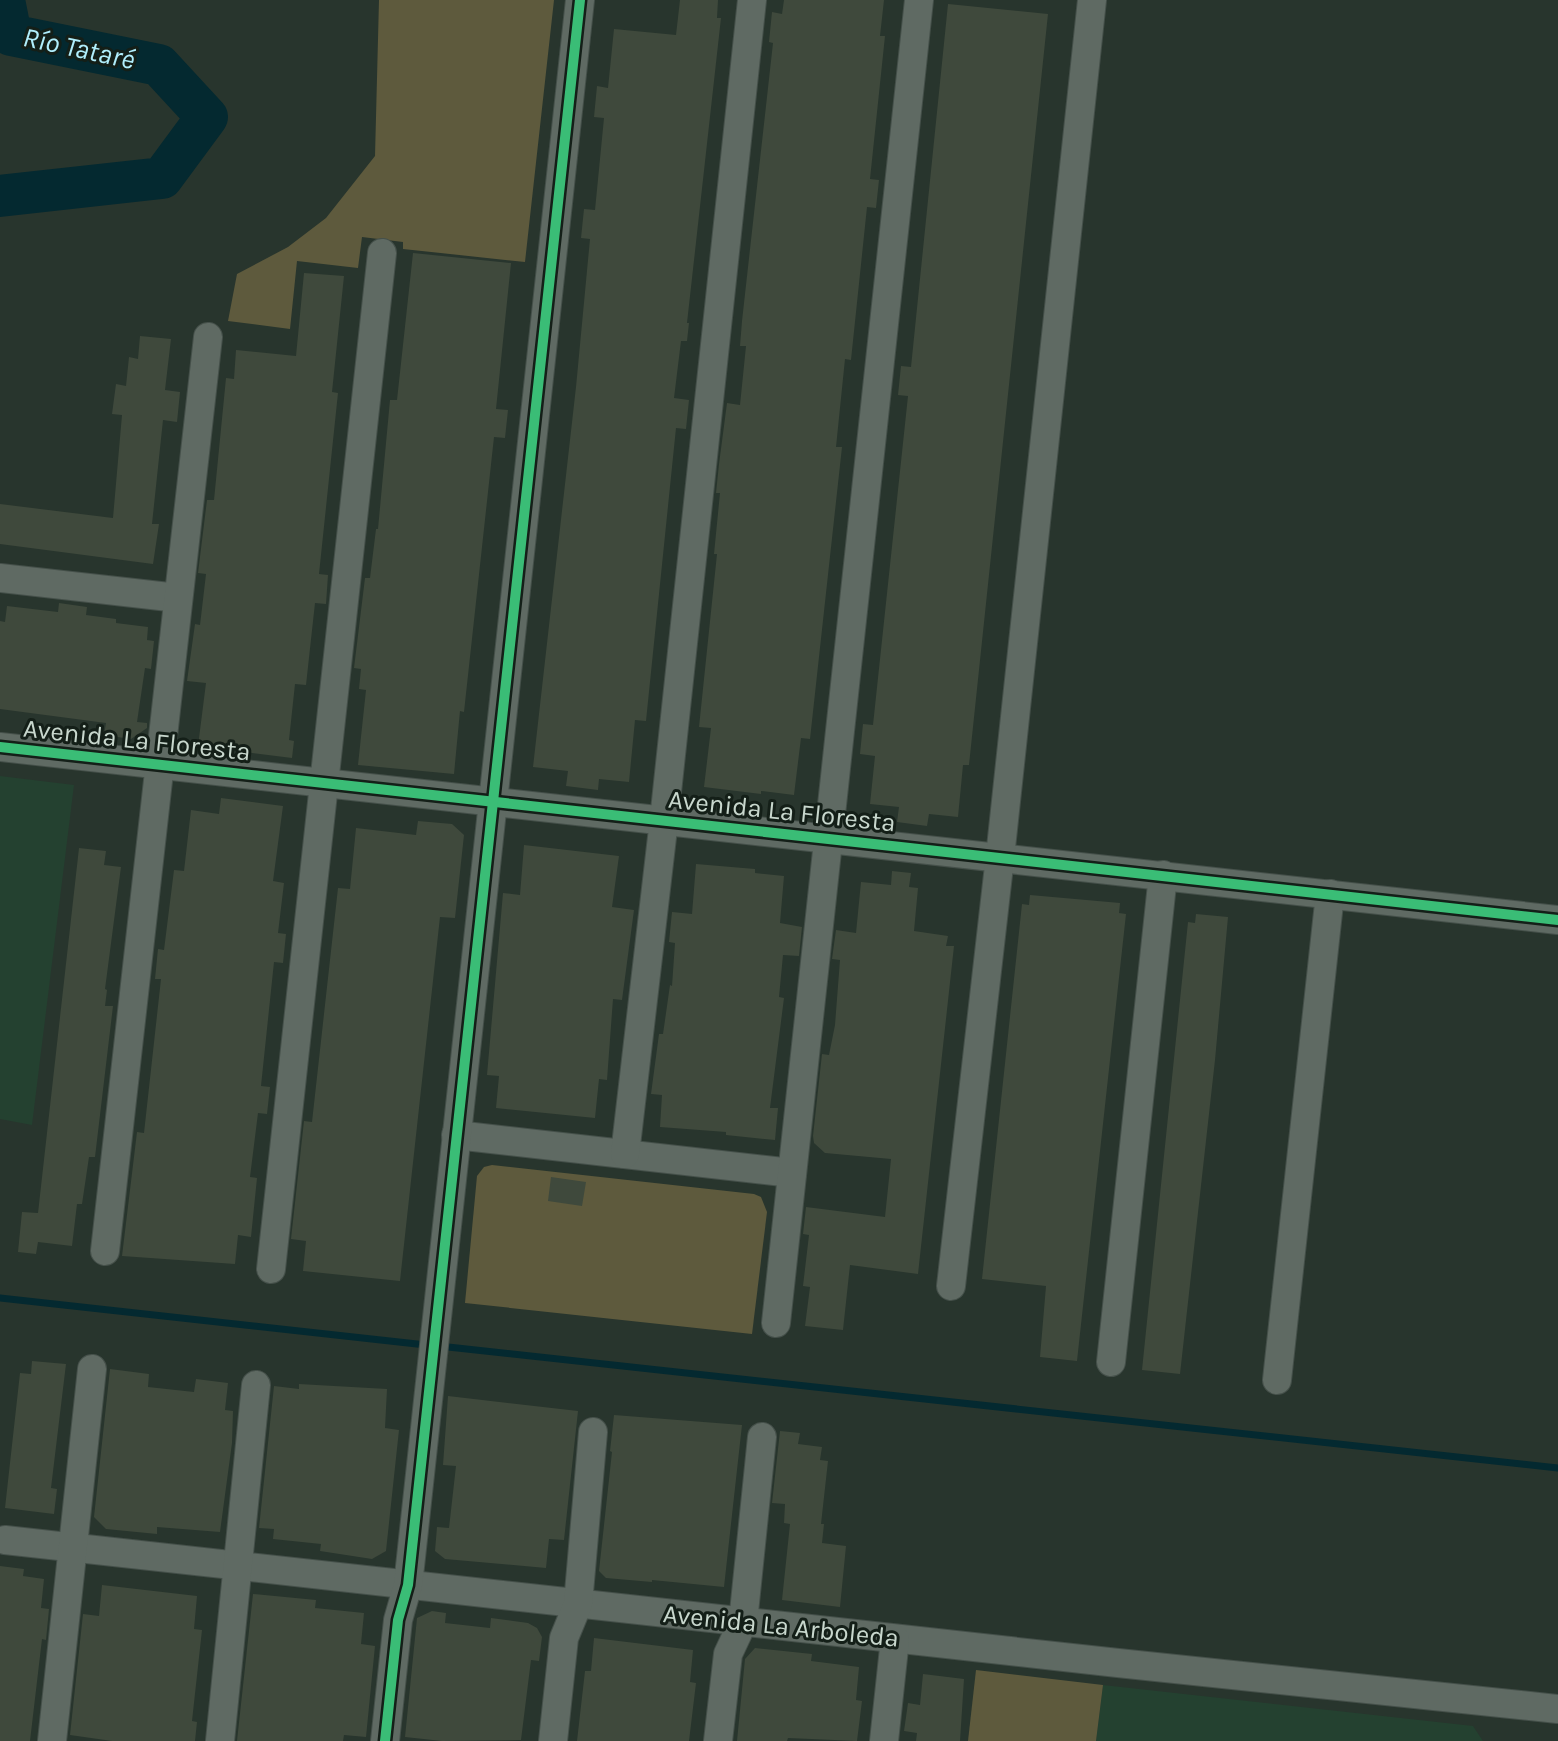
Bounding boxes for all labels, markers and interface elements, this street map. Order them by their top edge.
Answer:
water label: Río Tataré [20,20,138,76]
street label: Avenida La Floresta [22,713,252,767]
street label: Avenida La Floresta [667,784,897,838]
street label: Avenida La Arboleda [661,1598,901,1654]

